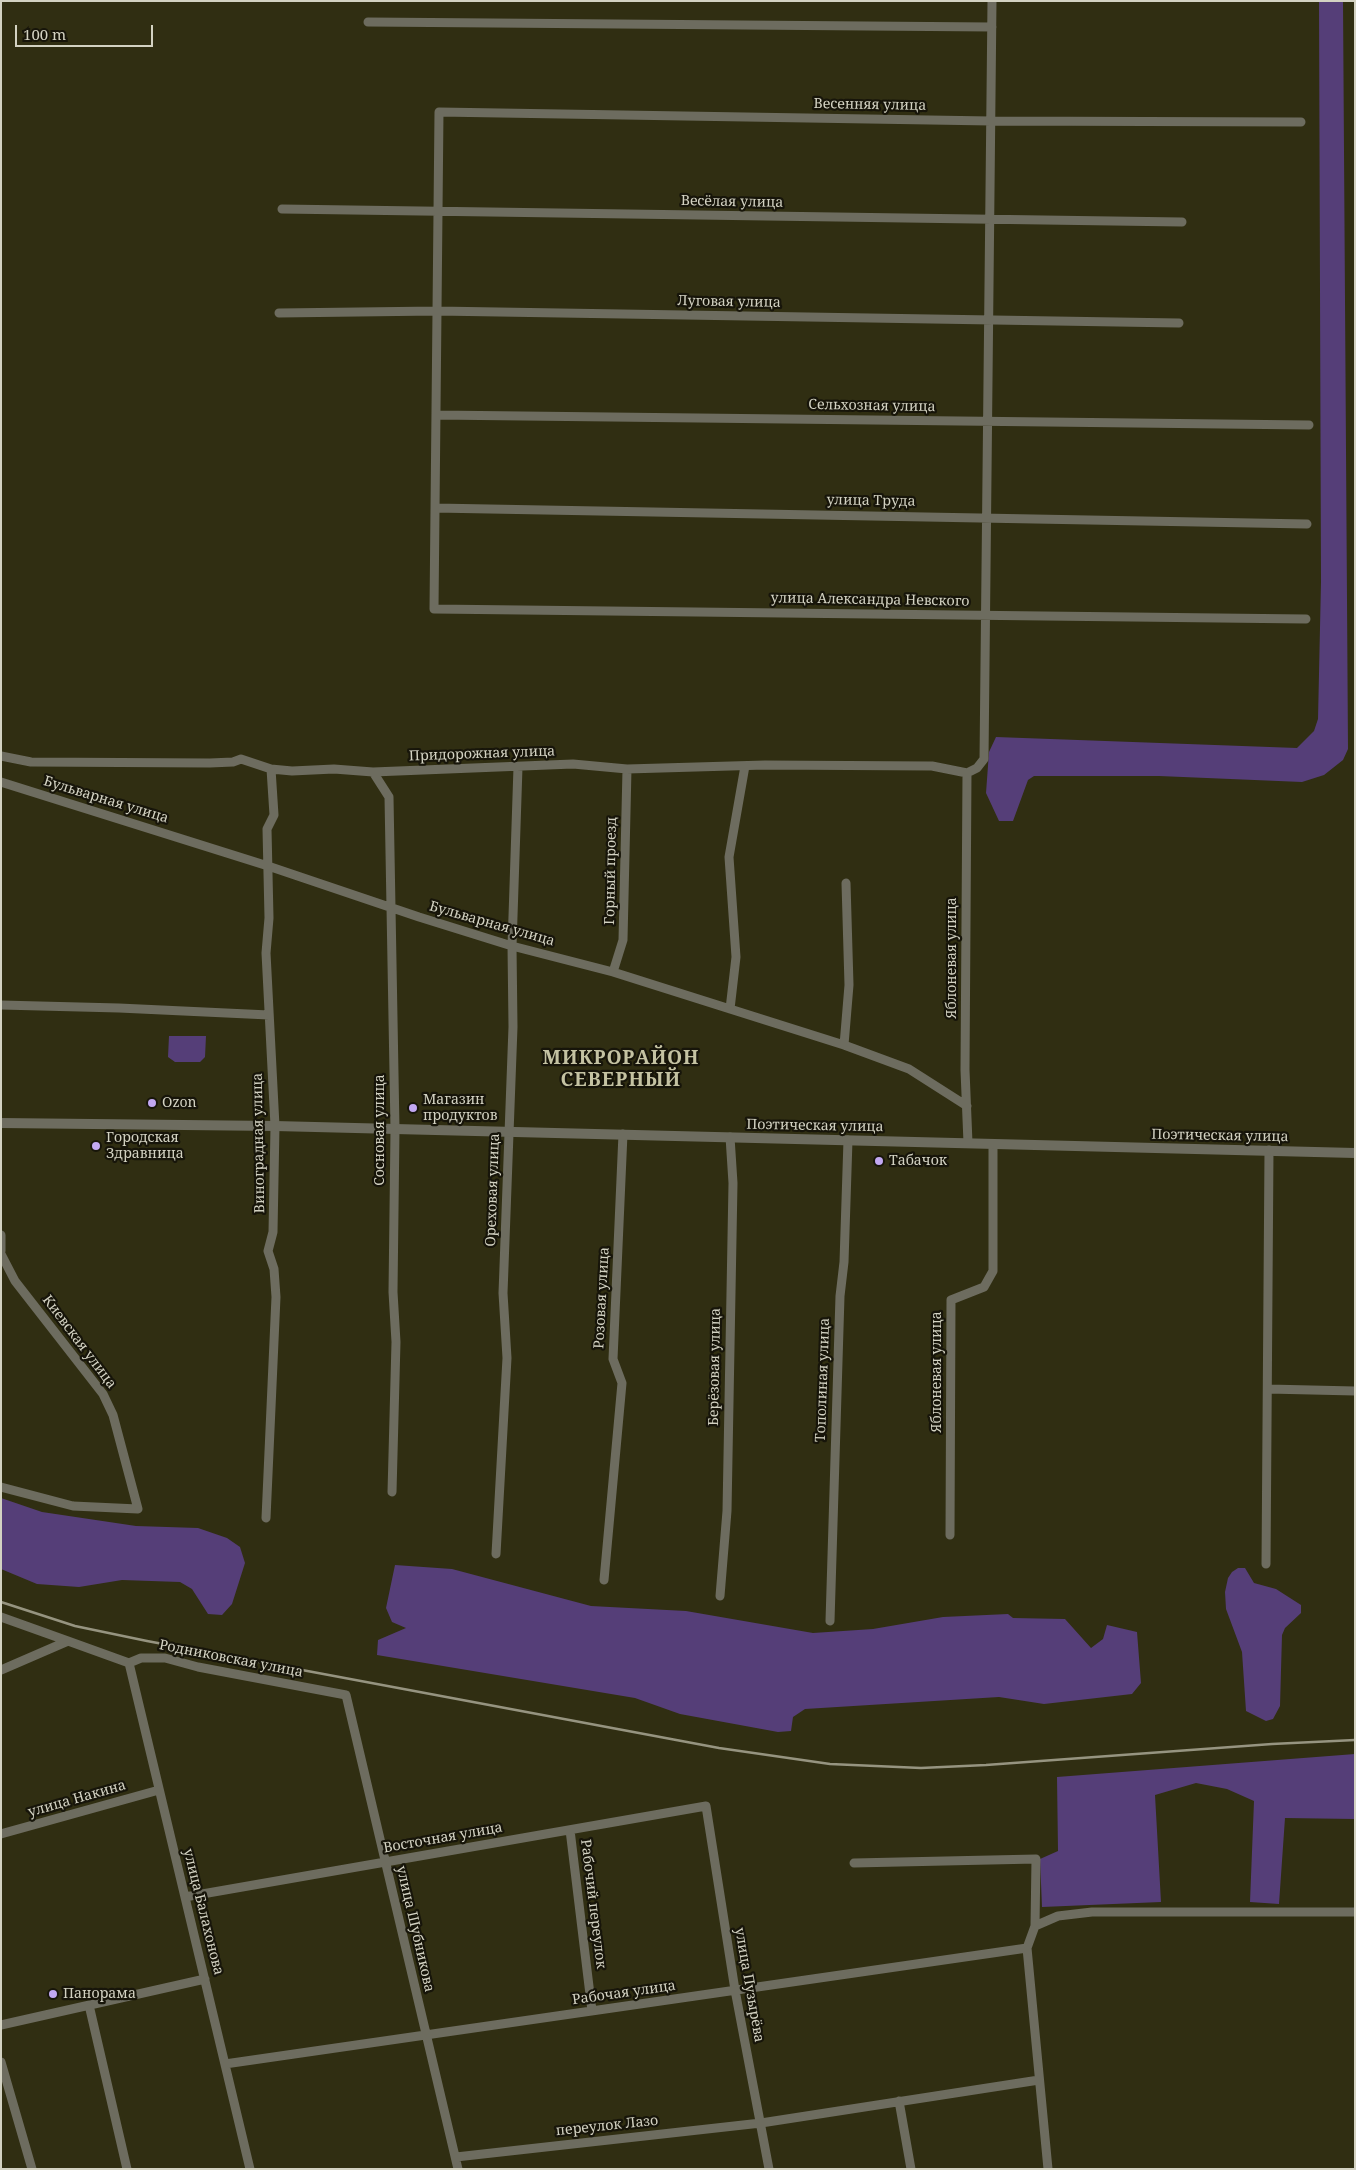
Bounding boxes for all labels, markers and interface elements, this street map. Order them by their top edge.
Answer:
scale bar [18,15,155,47]
text: 100 m [23,24,66,44]
street label: Весенняя улица [814,96,926,114]
street label: Весёлая улица [681,193,783,211]
street label: Луговая улица [677,293,781,311]
street label: Сельхозная улица [808,396,936,416]
street label: улица Труда [826,492,916,510]
street label: улица Александра Невского [770,590,970,610]
street label: Придорожная улица [408,743,556,765]
street label: Бульварная улица [42,773,170,827]
street label: Горный проезд [602,817,620,925]
street label: Яблоневая улица [944,897,960,1019]
street label: Бульварная улица [427,898,557,950]
district label: МИКРОРАЙОН СЕВЕРНЫЙ [541,1048,701,1092]
street label: Виноградная улица [249,1073,269,1213]
street label: Сосновая улица [372,1074,388,1186]
place label: Магазин продуктов [423,1092,497,1124]
place label: Ozon [162,1095,197,1111]
marker: Ozon [146,1097,158,1109]
marker: Магазин продуктов [407,1102,419,1114]
street label: Поэтическая улица [746,1116,884,1136]
street label: Поэтическая улица [1151,1126,1289,1146]
place label: Городская Здравница [106,1130,184,1162]
street label: Ореховая улица [483,1133,503,1247]
marker: Городская Здравница [90,1140,102,1152]
place label: Табачок [889,1153,947,1169]
marker: Табачок [873,1155,885,1167]
street label: Розовая улица [591,1247,613,1349]
street label: Киевская улица [38,1292,120,1392]
street label: Берёзовая улица [706,1308,724,1426]
street label: Яблоневая улица [929,1311,945,1433]
street label: Тополиная улица [812,1318,834,1442]
street label: Родниковская улица [158,1637,304,1681]
street label: улица Накина [26,1777,128,1821]
street label: Восточная улица [382,1819,504,1857]
street label: Рабочий переулок [577,1838,609,1970]
street label: улица Балахонова [179,1847,227,1977]
street label: улица Шубникова [392,1864,438,1994]
street label: улица Пузырёва [731,1926,767,2044]
street label: Рабочая улица [571,1977,677,2009]
place label: Панорама [63,1986,136,2002]
marker: Панорама [47,1988,59,2000]
street label: переулок Лазо [555,2112,659,2140]

